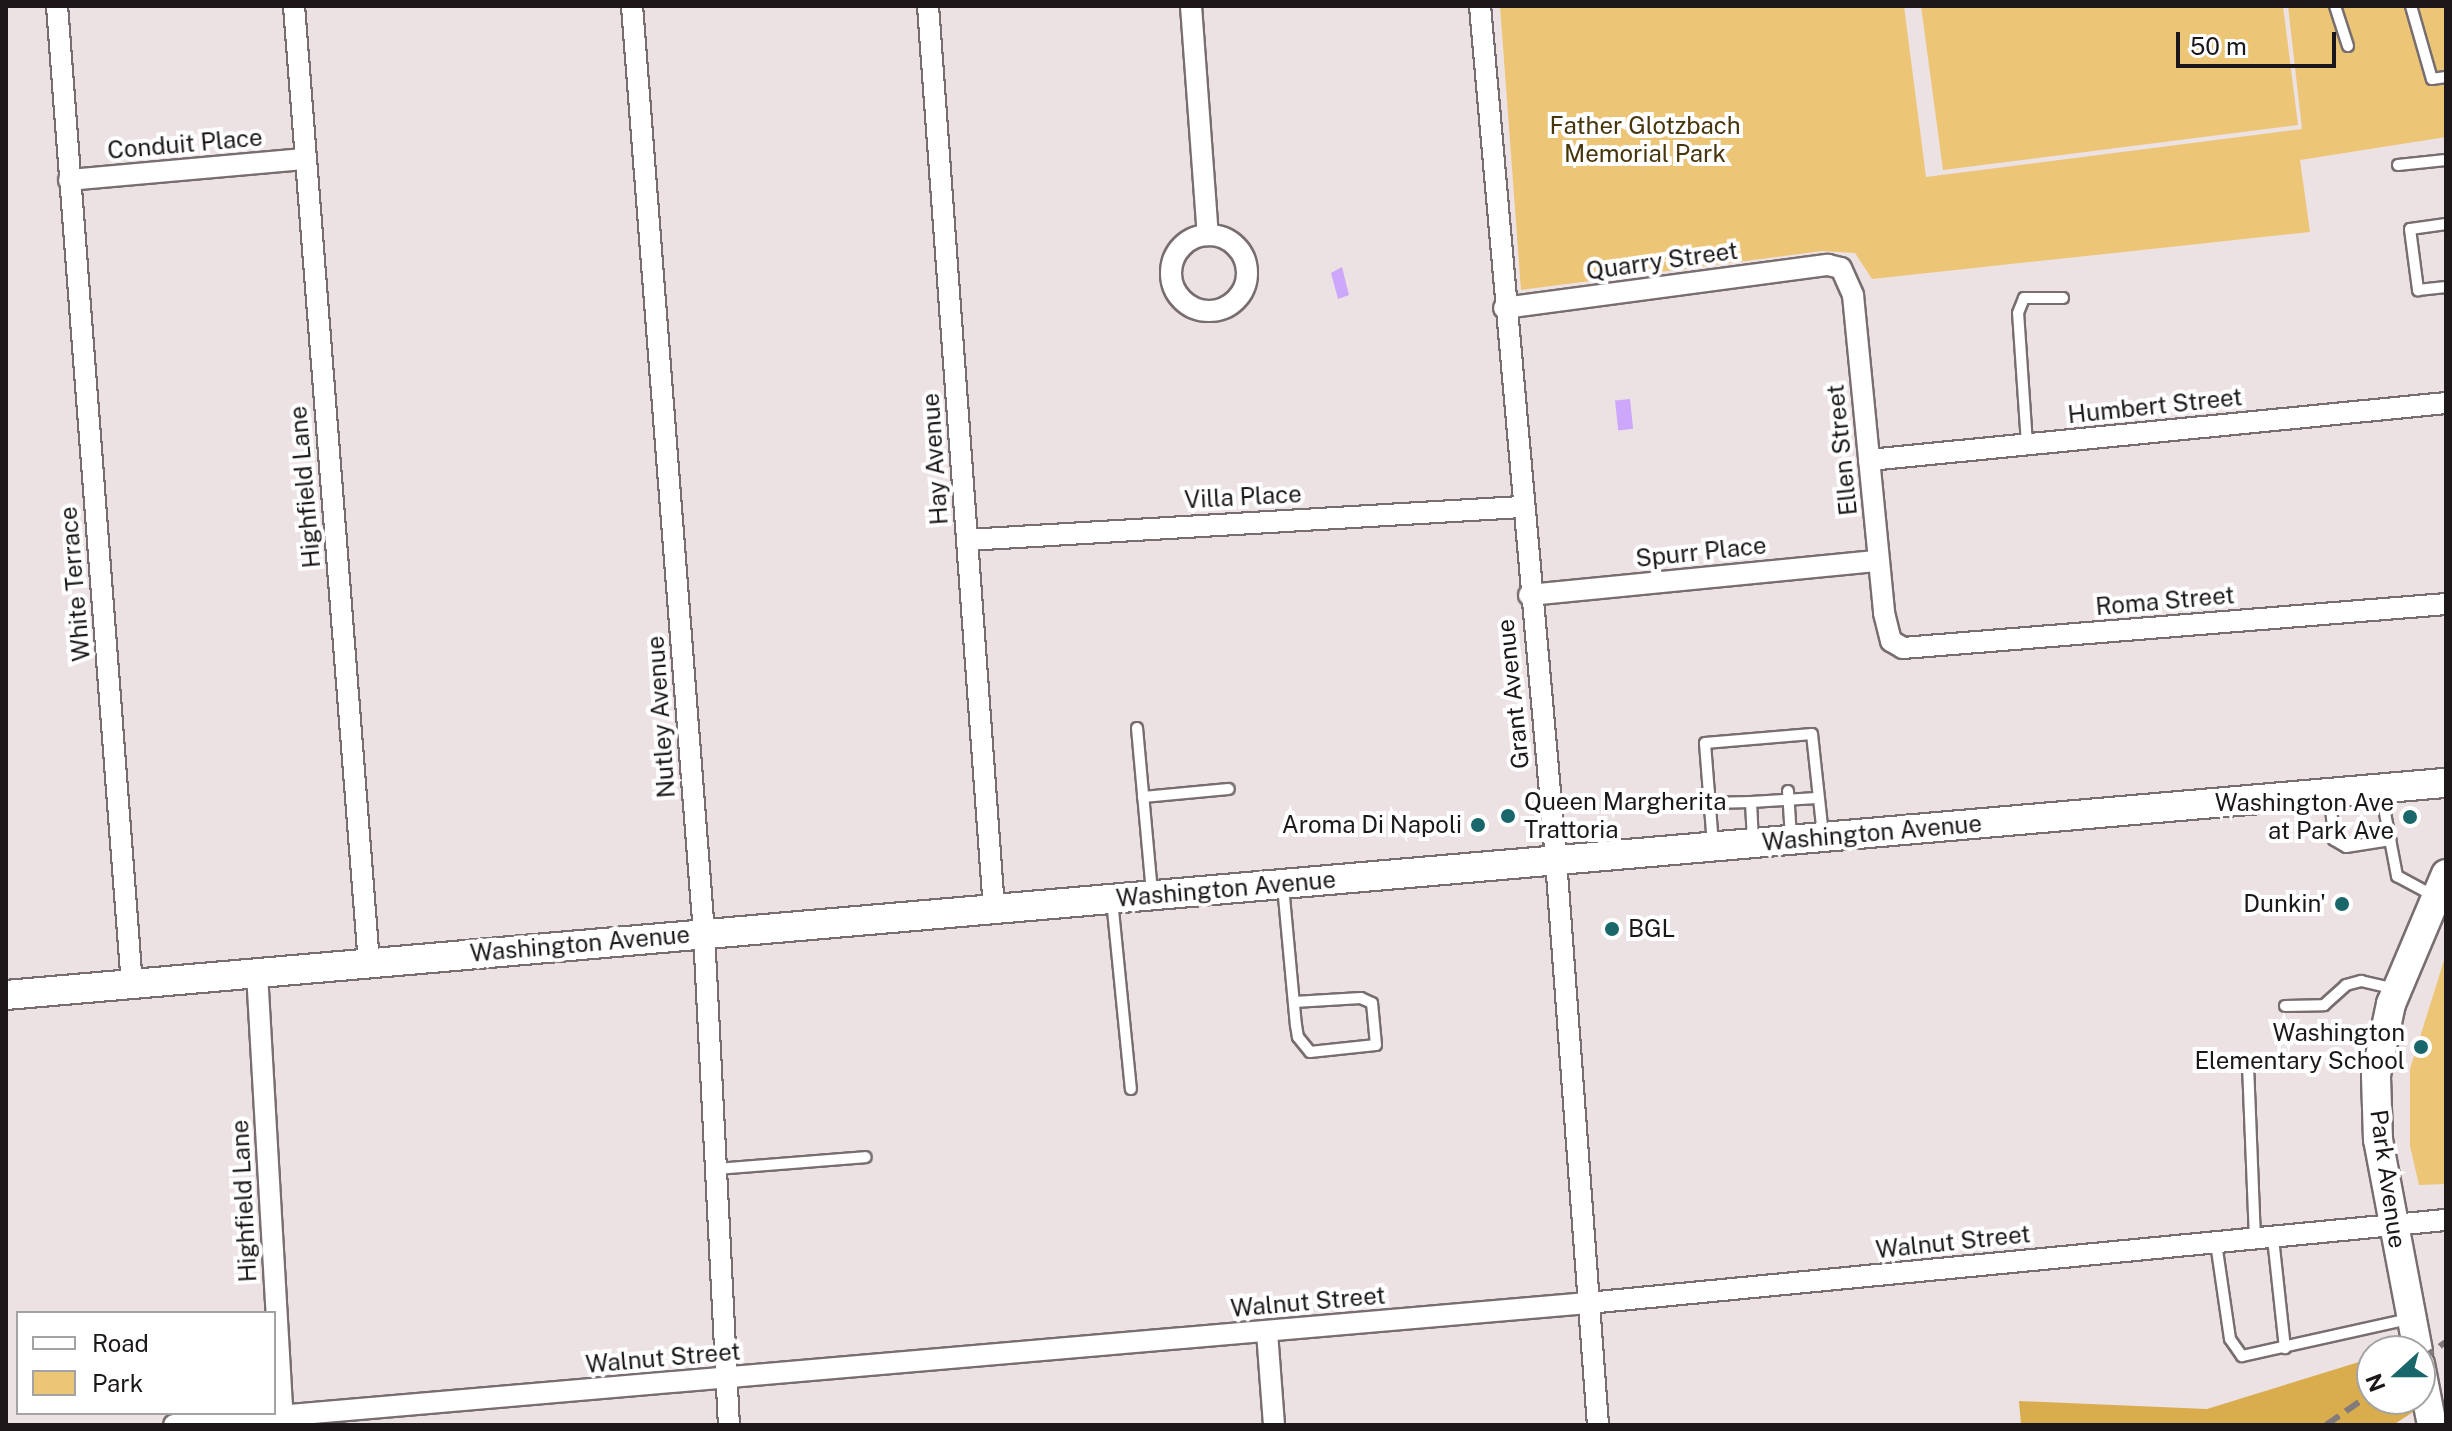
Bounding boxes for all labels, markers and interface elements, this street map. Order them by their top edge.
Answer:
scale bar [2180,16,2340,66]
text: 50 m [2190,32,2247,60]
park label: Father Glotzbach Memorial Park [1549,112,1741,168]
street label: Conduit Place [106,123,264,165]
street label: Quarry Street [1584,236,1740,286]
street label: Ellen Street [1821,383,1863,517]
street label: Humbert Street [2066,383,2244,429]
street label: Hay Avenue [916,392,954,526]
street label: Highfield Lane [284,405,326,569]
street label: Villa Place [1183,480,1303,514]
street label: White Terrace [54,505,96,663]
street label: Spurr Place [1634,531,1768,573]
street label: Roma Street [2094,581,2236,621]
street label: Grant Avenue [1491,618,1535,770]
street label: Nutley Avenue [641,635,681,799]
place label: Queen Margherita Trattoria [1524,788,1726,844]
place label: Washington Ave at Park Ave [2215,789,2394,845]
marker: Queen Margherita Trattoria [1499,807,1517,825]
marker: Washington Ave at Park Ave [2401,808,2419,826]
street label: Washington Avenue [1761,809,1983,857]
place label: Aroma Di Napoli [1282,811,1462,839]
marker: Aroma Di Napoli [1469,816,1487,834]
street label: Washington Avenue [1115,865,1337,913]
place label: Dunkin' [2243,890,2326,918]
marker: Dunkin' [2333,895,2351,913]
place label: BGL [1628,915,1675,943]
street label: Washington Avenue [469,920,691,968]
marker: BGL [1603,920,1621,938]
place label: Washington Elementary School [2194,1019,2405,1075]
marker: Washington Elementary School [2412,1038,2430,1056]
street label: Park Avenue [2364,1108,2412,1250]
street label: Highfield Lane [225,1119,263,1283]
street label: Walnut Street [1874,1220,2032,1264]
street label: Walnut Street [1229,1281,1387,1323]
legend [16,1311,276,1415]
text: Road [92,1329,149,1357]
north arrow [2356,1335,2436,1415]
street label: Walnut Street [584,1337,742,1379]
text: Park [92,1369,143,1397]
text: N [2360,1370,2391,1396]

